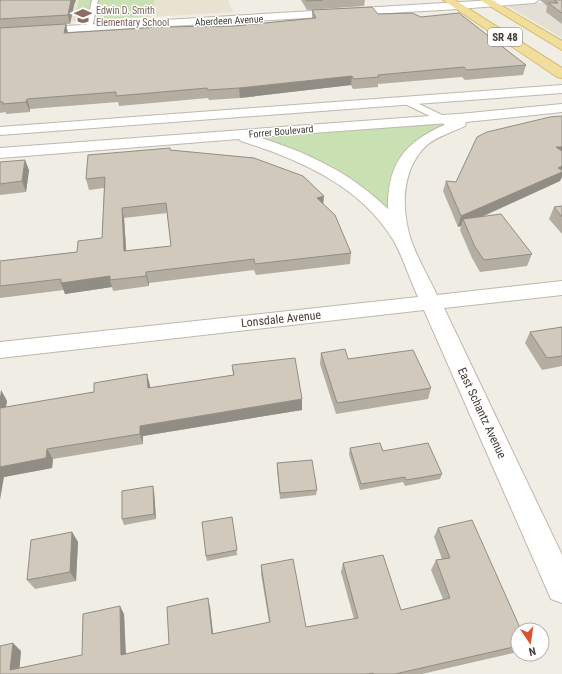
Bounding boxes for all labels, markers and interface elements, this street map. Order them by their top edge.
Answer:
place label: Edwin D. Smith Elementary School [96,5,169,28]
school or university icon: Edwin D. Smith Elementary School [73,6,93,26]
street label: Aberdeen Avenue [194,13,264,28]
road number: SR 48 [488,28,522,46]
street label: Forrer Boulevard [248,123,314,140]
street label: Lonsdale Avenue [240,308,322,330]
street label: East Schantz Avenue [455,365,509,461]
north arrow [510,622,550,662]
text: N [527,644,537,658]

